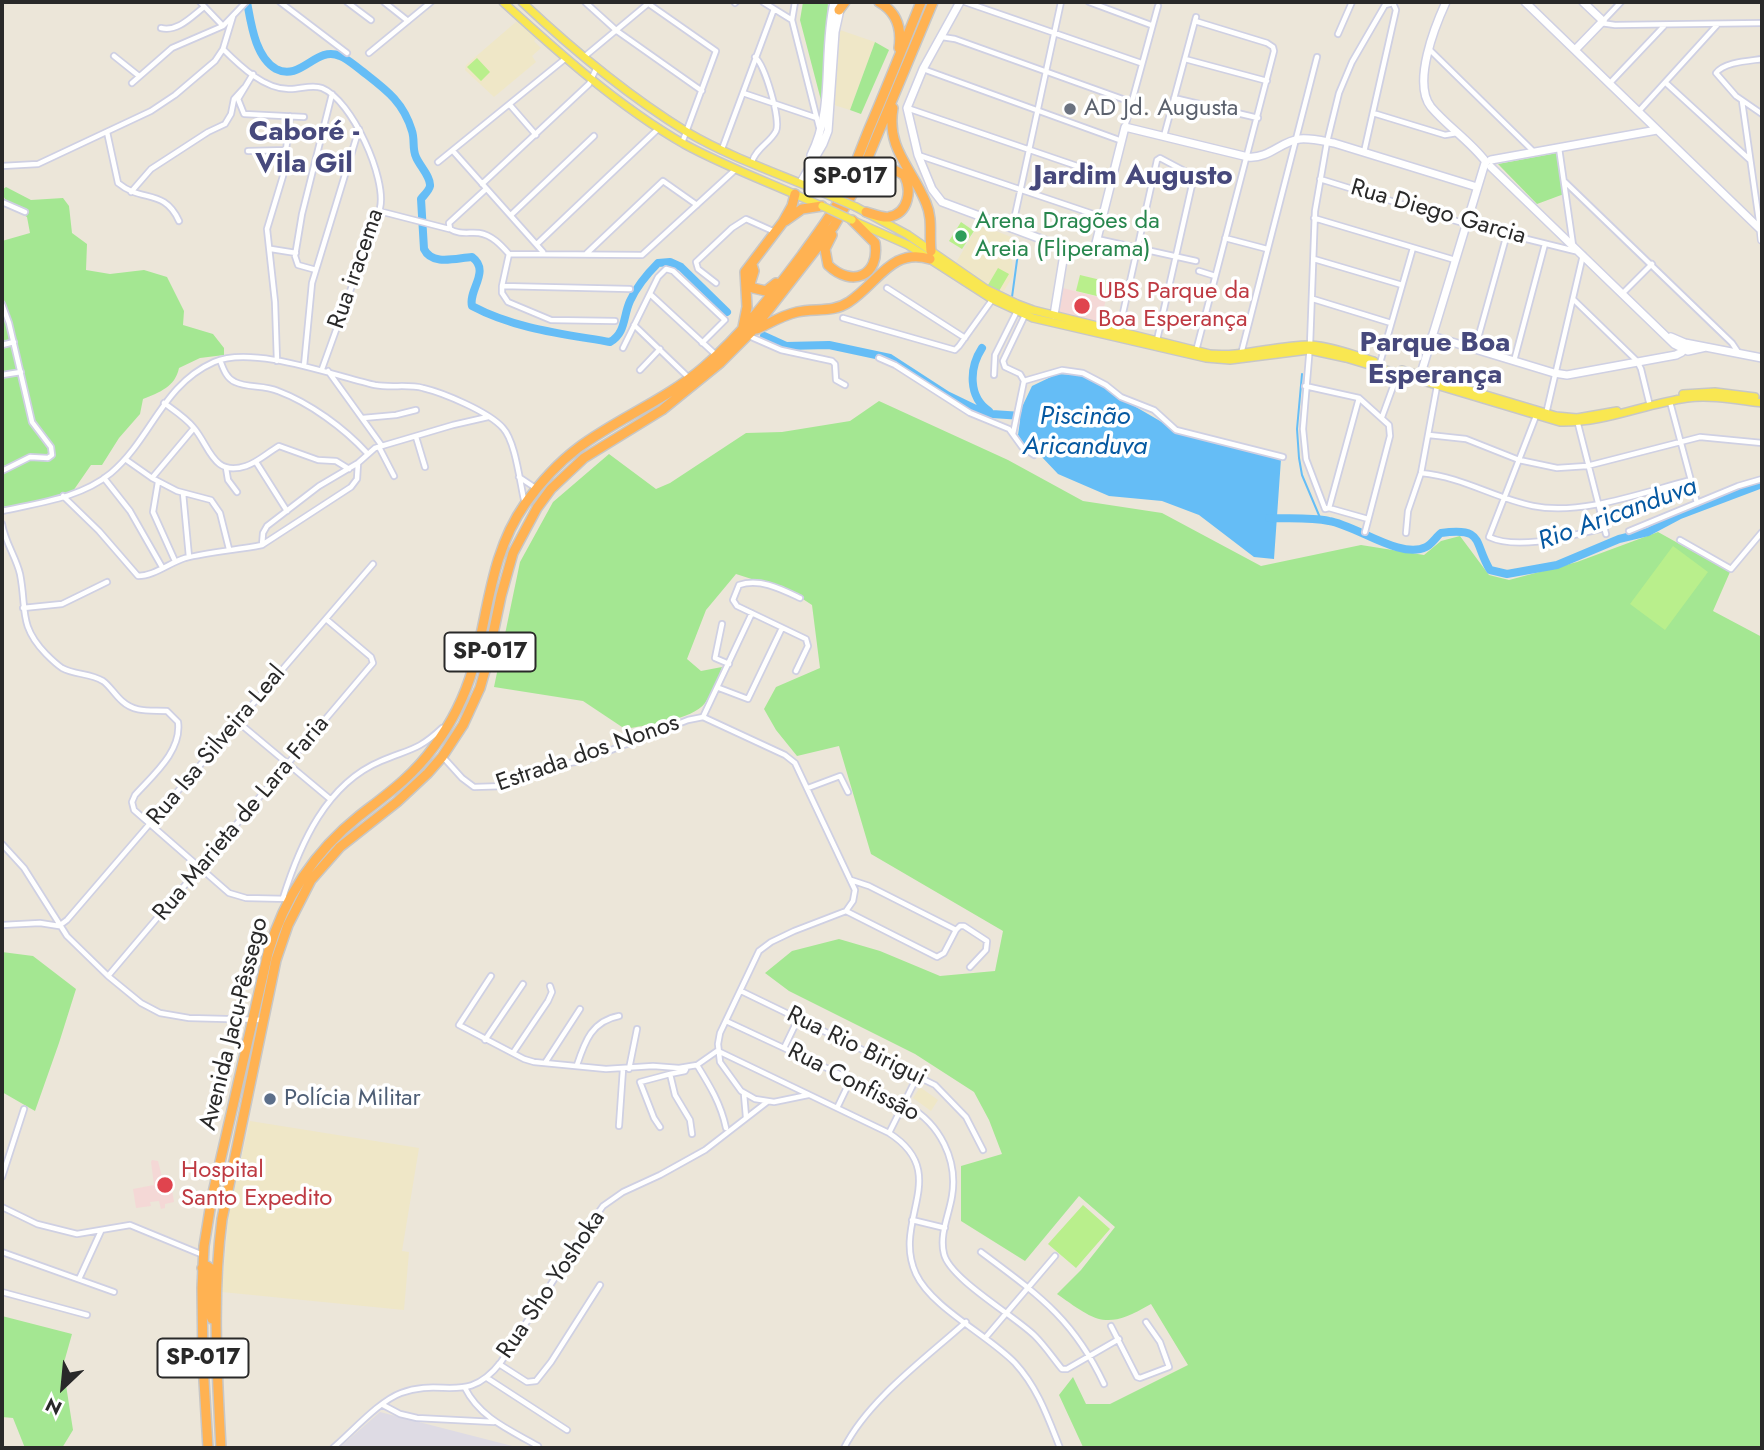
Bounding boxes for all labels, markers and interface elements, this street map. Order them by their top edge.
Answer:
place label: AD Jd. Augusta [1084,95,1238,123]
marker: AD Jd. Augusta [1062,101,1078,117]
district label: Caboré - Vila Gil [249,116,359,182]
road number: SP-017 [804,158,896,196]
district label: Jardim Augusto [1033,160,1233,194]
street label: Rua Diego Garcia [1347,174,1529,252]
street label: Rua iracema [323,205,391,333]
place label: Arena Dragões da Areia (Fliperama) [975,208,1160,264]
marker: Arena Dragões da Areia (Fliperama) [953,228,969,244]
place label: UBS Parque da Boa Esperança [1098,278,1250,334]
marker: UBS Parque da Boa Esperança [1072,296,1092,316]
district label: Parque Boa Esperança [1360,327,1510,393]
water label: Piscinão Aricanduva [1023,402,1147,464]
water label: Rio Aricanduva [1534,472,1702,558]
road number: SP-017 [444,632,536,672]
street label: Rua Isa Silveira Leal [142,660,292,832]
street label: Estrada dos Nonos [493,709,683,799]
street label: Rua Marieta de Lara Faria [148,711,336,927]
street label: Avenida Jacu-Pêssego [195,915,275,1133]
street label: Rua Rio Birigui [782,1001,930,1093]
street label: Rua Confissão [782,1037,924,1129]
place label: Polícia Militar [284,1085,421,1113]
marker: Polícia Militar [262,1091,278,1107]
place label: Hospital Santo Expedito [181,1157,332,1213]
marker: Hospital Santo Expedito [155,1175,175,1195]
street label: Rua Sho Yoshoka [492,1205,612,1365]
road number: SP-017 [158,1338,248,1378]
north arrow [28,1352,98,1422]
text: N [41,1391,66,1422]

